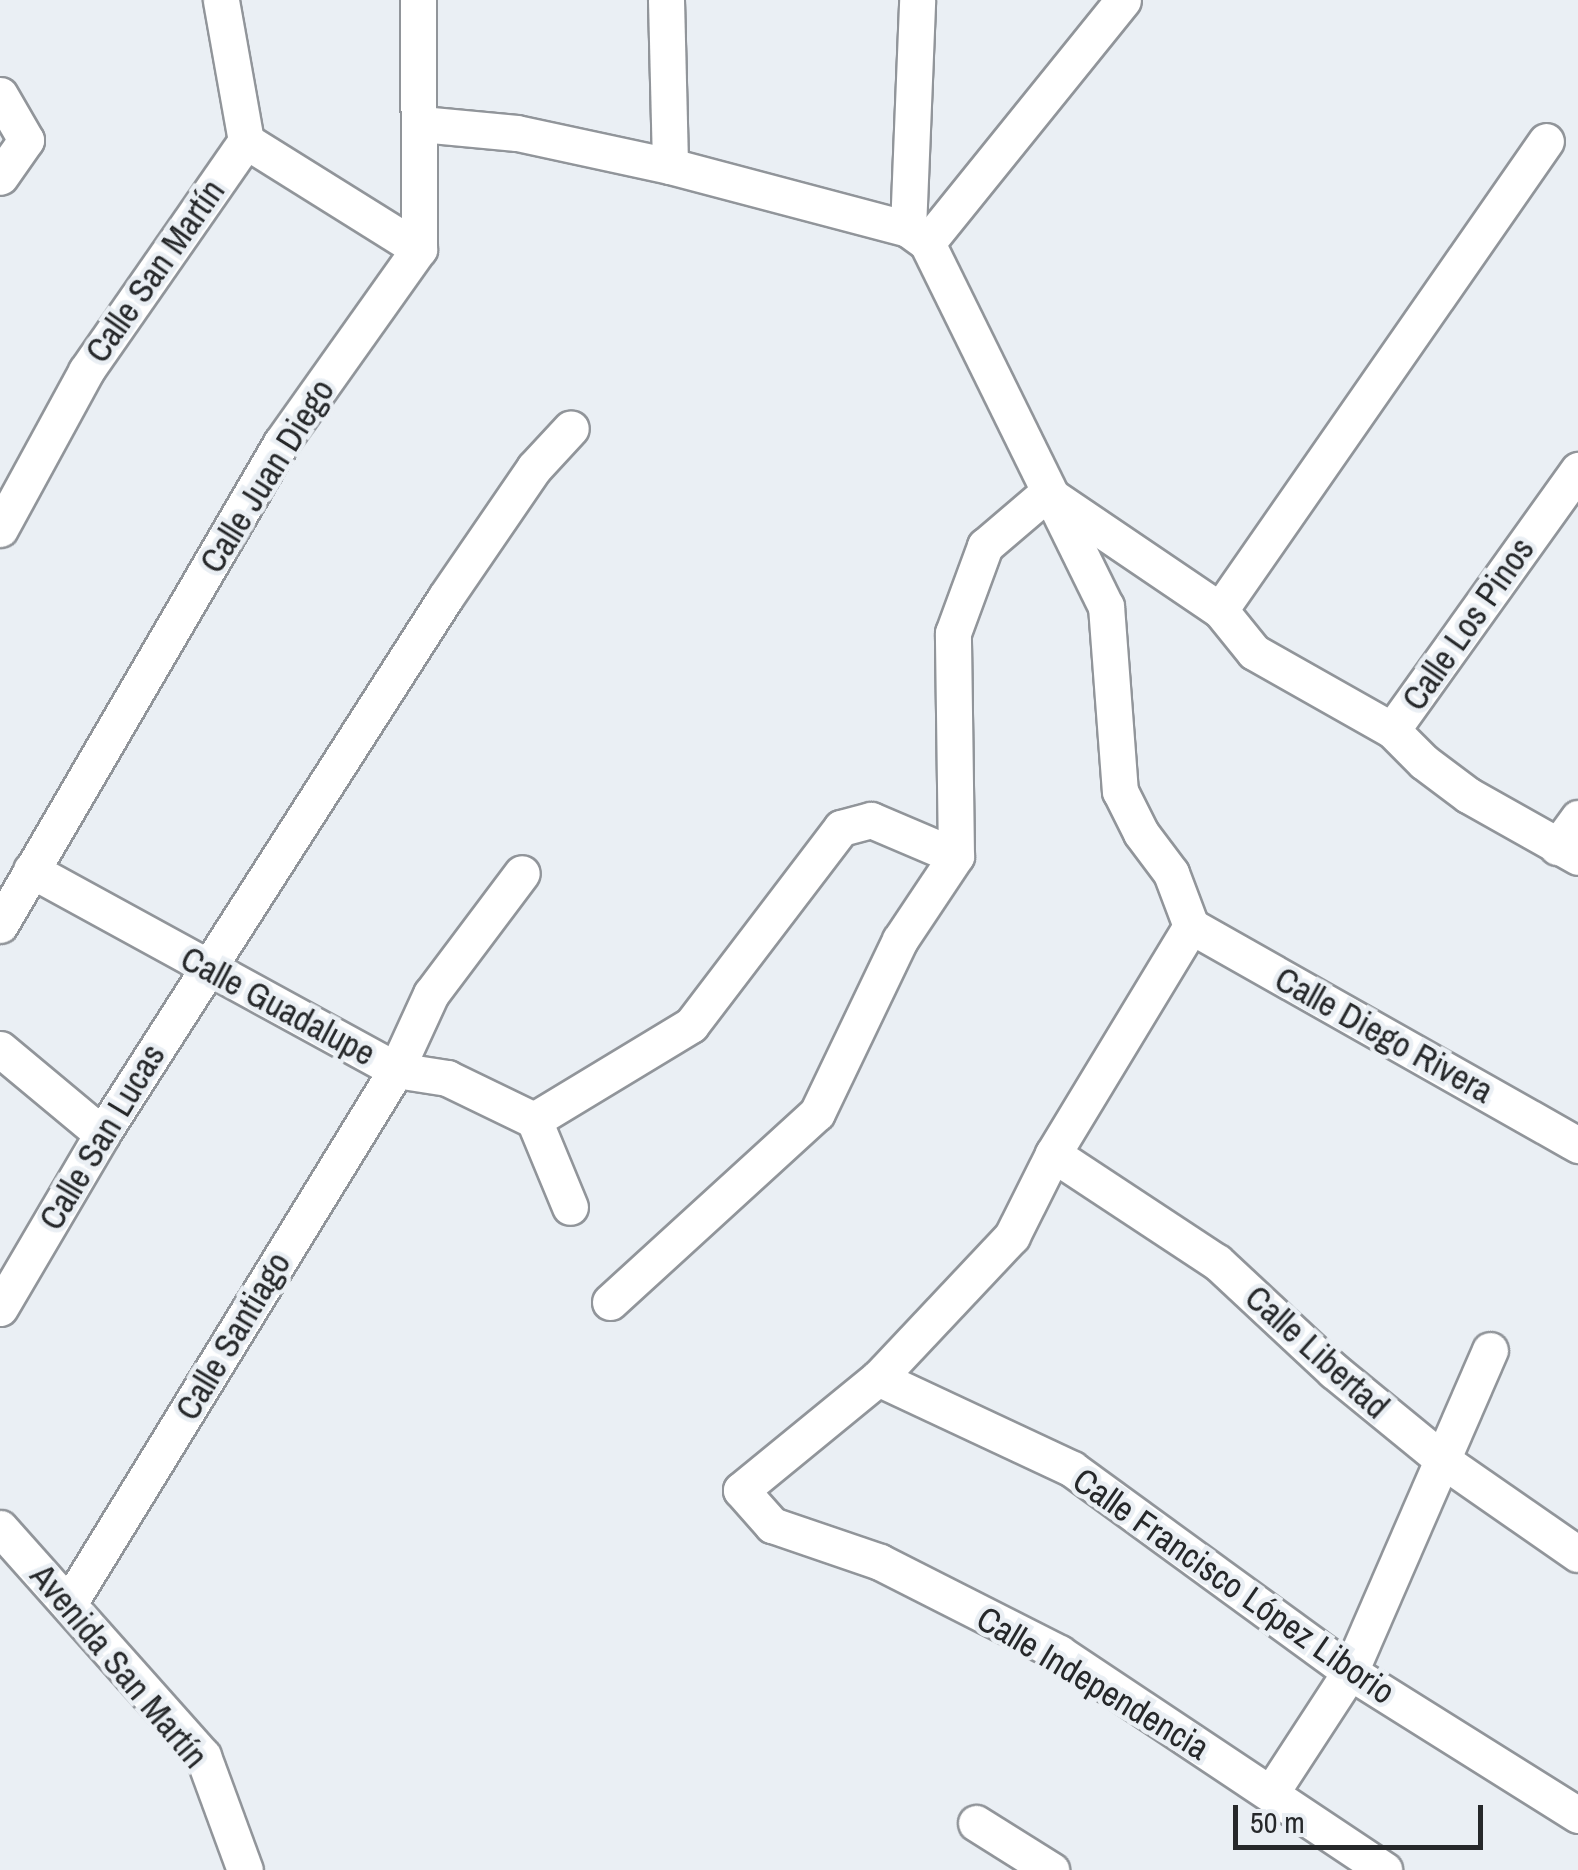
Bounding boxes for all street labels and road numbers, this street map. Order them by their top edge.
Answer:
street label: Calle San Martín [76,171,234,371]
street label: Calle Juan Diego [191,372,343,580]
street label: Calle Los Pinos [1393,530,1543,718]
street label: Calle Guadalupe [174,937,382,1075]
street label: Calle Diego Rivera [1268,958,1500,1112]
street label: Calle San Lucas [30,1037,174,1237]
street label: Calle Santiago [167,1244,299,1428]
street label: Calle Libertad [1237,1277,1397,1427]
street label: Calle Francisco López Liborio [1065,1459,1403,1713]
street label: Avenida San Martín [22,1556,216,1776]
street label: Calle Independencia [969,1597,1217,1769]

